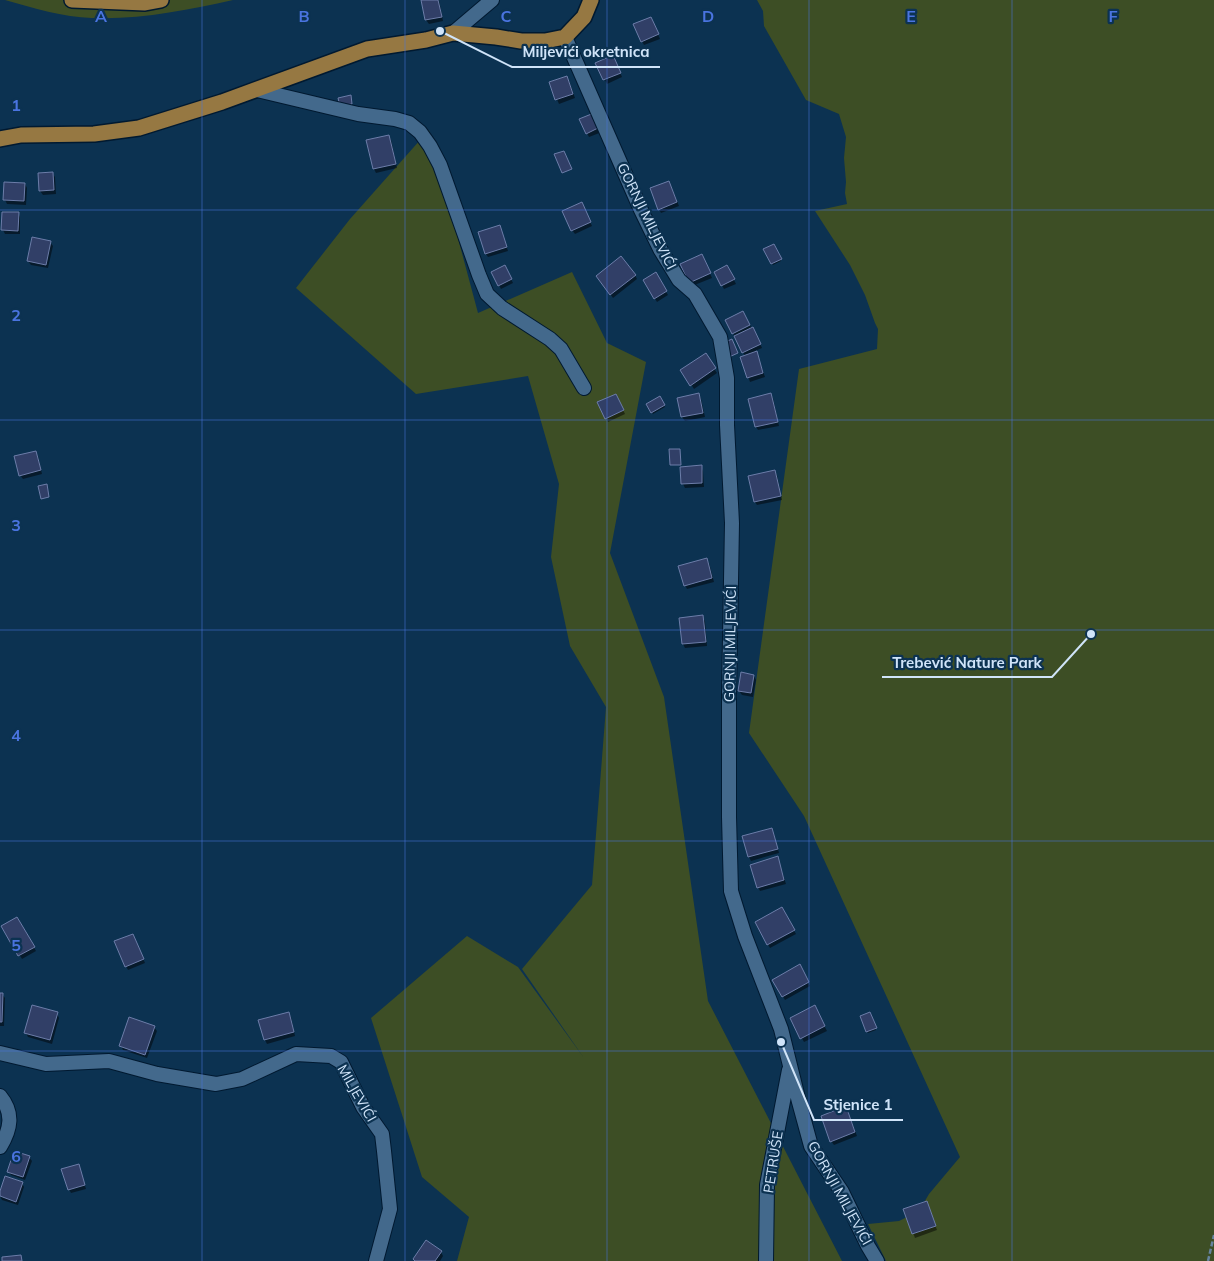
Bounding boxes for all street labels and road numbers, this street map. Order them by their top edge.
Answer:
street label: GORNJI MILJEVIĆI [613,160,681,272]
street label: GORNJI MILJEVIĆI [720,586,740,702]
street label: MILJEVIĆI [333,1061,381,1125]
street label: PETRUŠE [759,1130,787,1194]
street label: GORNJI MILJEVIĆI [804,1138,876,1248]

